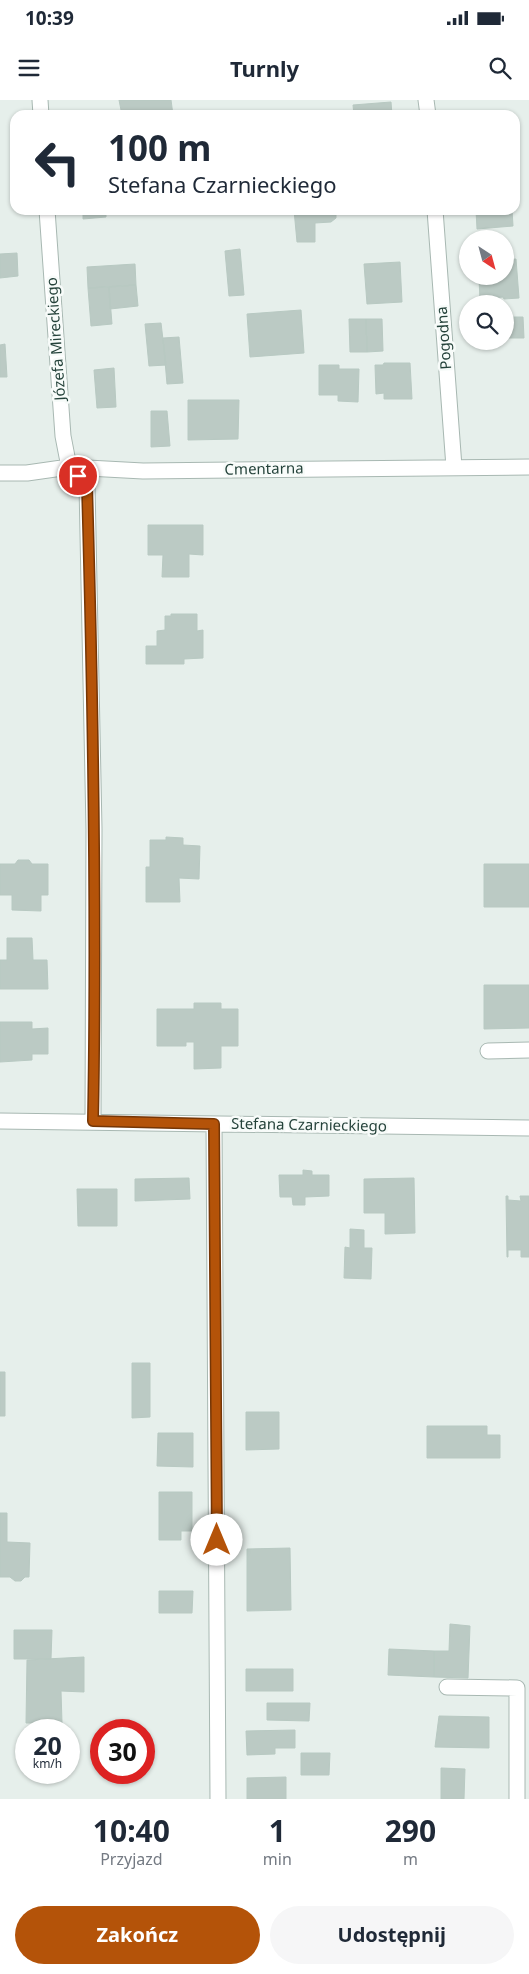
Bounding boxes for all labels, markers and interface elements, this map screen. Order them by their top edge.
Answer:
text: 10:39 [25,5,74,31]
text: Turnly [230,53,299,83]
icon: menu [15,54,43,82]
icon: search [486,54,514,82]
text: 100 m [108,124,211,171]
icon: left [25,130,90,195]
text: Stefana Czarnieckiego [108,169,337,199]
north arrow [459,230,514,285]
map controls [459,230,514,350]
street label: Józefa Mireckiego [41,277,69,403]
button: search [459,295,514,350]
street label: Pogodna [431,306,455,370]
pin [57,455,99,497]
street label: Cmentarna [224,457,304,479]
icon: arrive [64,462,92,490]
street label: Stefana Czarnieckiego [231,1113,387,1135]
position arrow [190,1513,242,1565]
speed limit sign: 30 [90,1719,155,1784]
text: 20 [33,1728,62,1762]
text: km/h [33,1755,62,1772]
text: 10:40 [93,1810,170,1851]
text: 1 [269,1810,286,1851]
text: 290 [385,1810,436,1851]
text: Przyjazd [100,1848,163,1870]
text: min [263,1848,292,1870]
text: m [403,1848,418,1870]
button: Zakończ [15,1906,260,1964]
button: Udostępnij [270,1906,514,1964]

